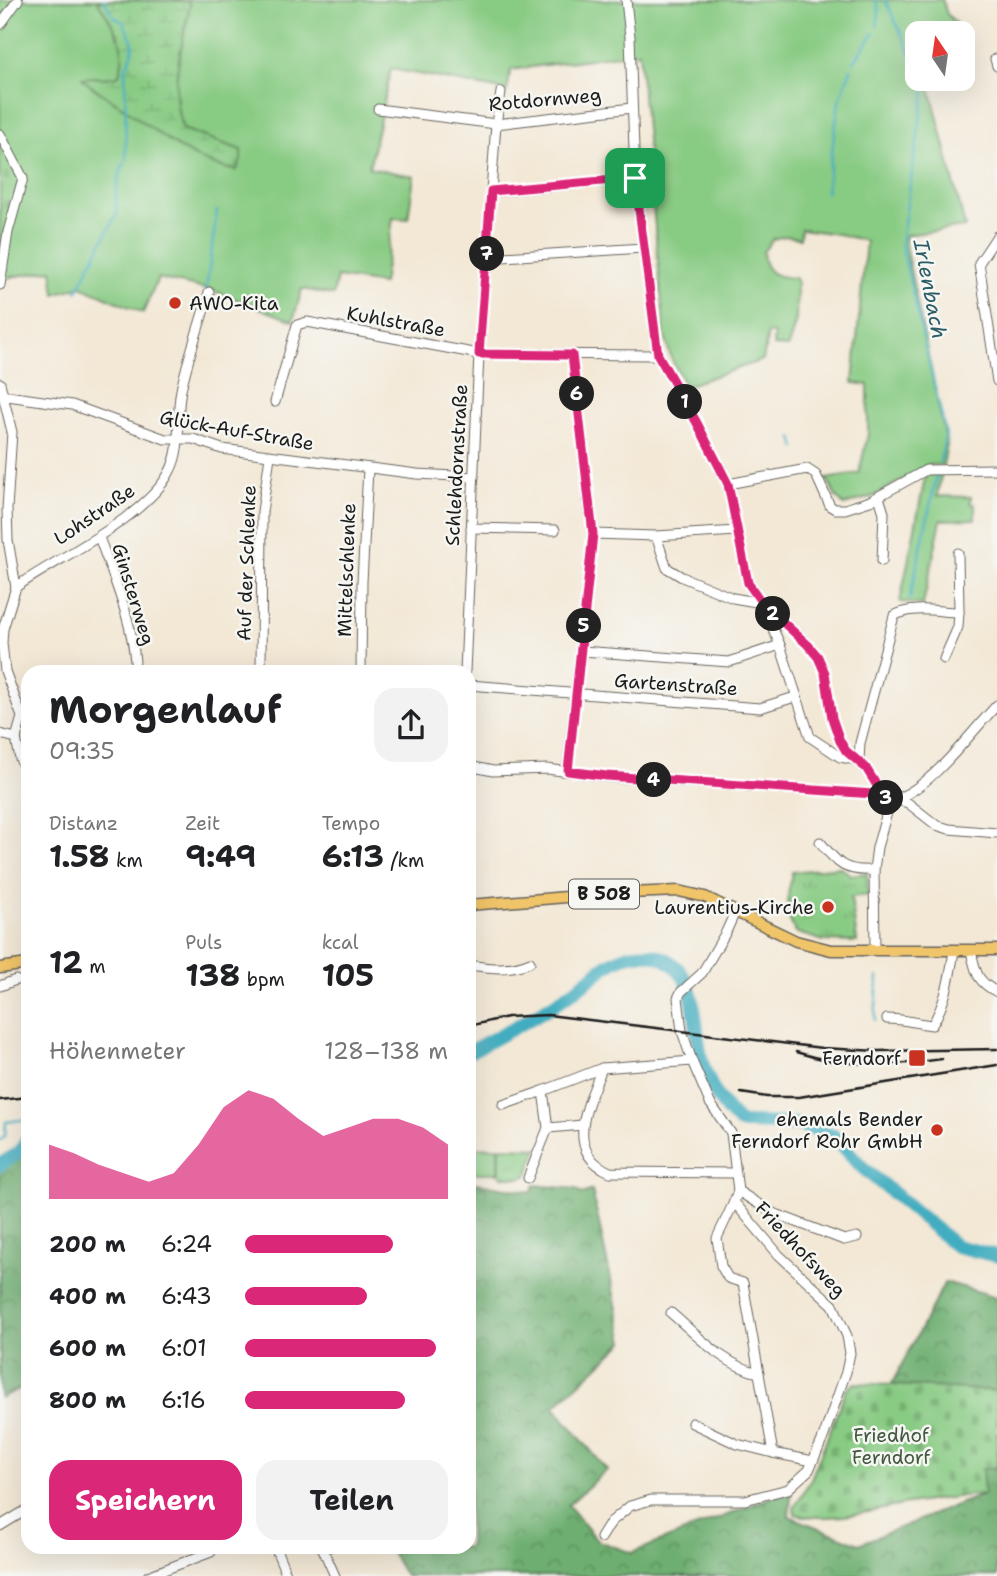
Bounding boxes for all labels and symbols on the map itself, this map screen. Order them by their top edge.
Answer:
north arrow [905,21,975,91]
street label: Rotdornweg [488,82,602,117]
pin [605,148,665,208]
pin: 7 [470,236,504,272]
water label: Irlenbach [906,236,953,341]
place label: AWO-Kita [189,291,279,316]
marker: AWO-Kita [167,295,183,311]
street label: Kuhlstraße [345,301,447,342]
pin: 6 [560,376,594,412]
street label: Schlehdornstraße [440,384,473,546]
pin: 1 [668,384,702,420]
street label: Glück-Auf-Straße [158,405,316,456]
street label: Lohstraße [49,478,140,551]
street label: Auf der Schlenke [231,485,262,641]
street label: Mittelschlenke [332,503,361,638]
street label: Ginsterweg [106,540,161,648]
pin: 2 [756,596,790,632]
pin: 5 [566,608,602,644]
street label: Gartenstraße [613,668,739,701]
pin: 4 [636,762,672,798]
pin: 3 [868,780,903,816]
road number: B 508 [569,880,639,908]
place label: Laurentius-Kirche [654,895,814,920]
marker: Laurentius-Kirche [820,899,836,915]
place label: Ferndorf [822,1046,902,1071]
marker: Ferndorf [907,1048,927,1068]
place label: ehemals Bender Ferndorf Rohr GmbH [731,1107,923,1154]
marker: ehemals Bender Ferndorf Rohr GmbH [929,1122,945,1138]
street label: Friedhofsweg [750,1196,852,1303]
park label: Friedhof Ferndorf [852,1423,931,1470]

